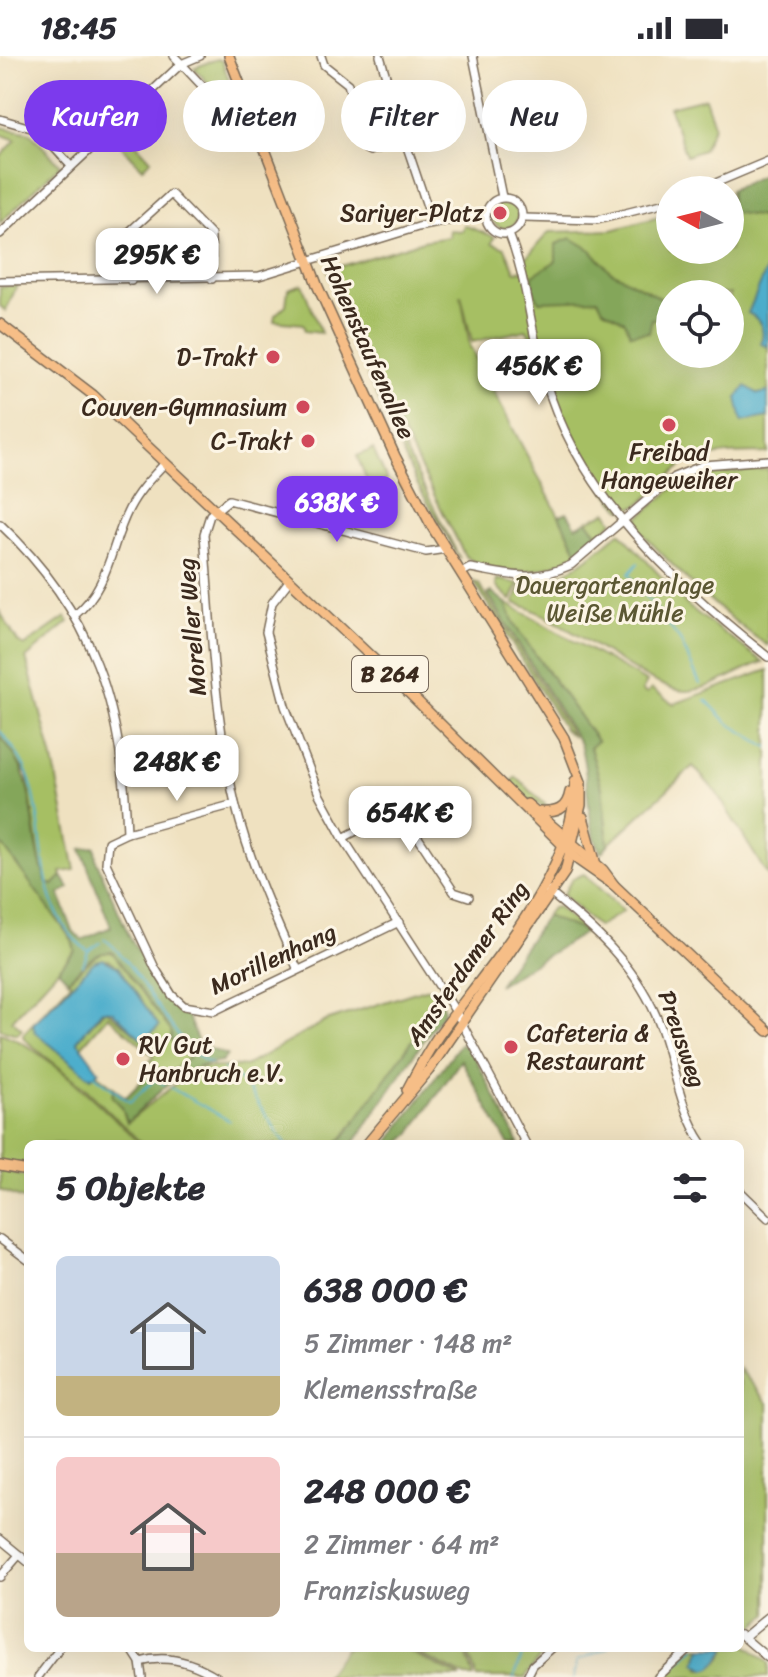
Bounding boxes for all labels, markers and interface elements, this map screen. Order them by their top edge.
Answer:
text: 18:45 [40,1,117,55]
chip: Kaufen [24,80,167,152]
chip: Mieten [183,80,325,152]
chip: Filter [341,80,466,152]
chip: Neu [482,80,587,152]
north arrow [656,176,744,264]
map controls [656,176,744,368]
place label: Sariyer-Platz [340,192,485,234]
marker: Sariyer-Platz [491,204,509,222]
pin: 295K € [92,228,222,296]
text: 295K € [114,231,200,277]
street label: Hohenstaufenallee [308,248,428,446]
button: locate [656,280,744,368]
place label: D-Trakt [177,336,258,378]
pin: 456K € [474,339,604,407]
text: 456K € [496,342,582,388]
marker: D-Trakt [264,348,282,366]
place label: Couven-Gymnasium [82,386,287,428]
marker: Couven-Gymnasium [294,398,312,416]
marker: Freibad Hangeweiher [660,416,678,434]
place label: C-Trakt [211,420,293,462]
place label: Freibad Hangeweiher [601,431,739,501]
marker: C-Trakt [299,432,317,450]
pin: 638K € [272,476,402,544]
text: 638K € [295,479,379,525]
street label: Moreller Weg [165,556,219,698]
park label: Dauergartenanlage Weiße Mühle [516,564,714,634]
road number: B 264 [352,656,428,692]
pin: 248K € [112,735,242,803]
text: 248K € [134,738,220,784]
pin: 654K € [345,786,475,854]
text: 654K € [367,789,453,835]
street label: Amsterdamer Ring [394,871,540,1055]
street label: Morillenhang [202,911,344,1007]
street label: Preusweg [646,984,718,1094]
place label: Cafeteria & Restaurant [527,1012,649,1082]
place label: RV Gut Hanbruch e.V. [139,1024,285,1094]
marker: Cafeteria & Restaurant [502,1038,520,1056]
marker: RV Gut Hanbruch e.V. [114,1050,132,1068]
text: 5 Objekte [56,1158,205,1218]
icon: filters [668,1166,712,1210]
text: 638 000 € [304,1260,467,1320]
icon: home [120,1288,216,1384]
text: 5 Zimmer · 148 m² [304,1320,512,1366]
text: Klemensstraße [304,1366,477,1412]
text: 248 000 € [304,1461,470,1521]
icon: home [120,1489,216,1585]
text: 2 Zimmer · 64 m² [304,1521,500,1567]
text: Franziskusweg [304,1567,470,1613]

